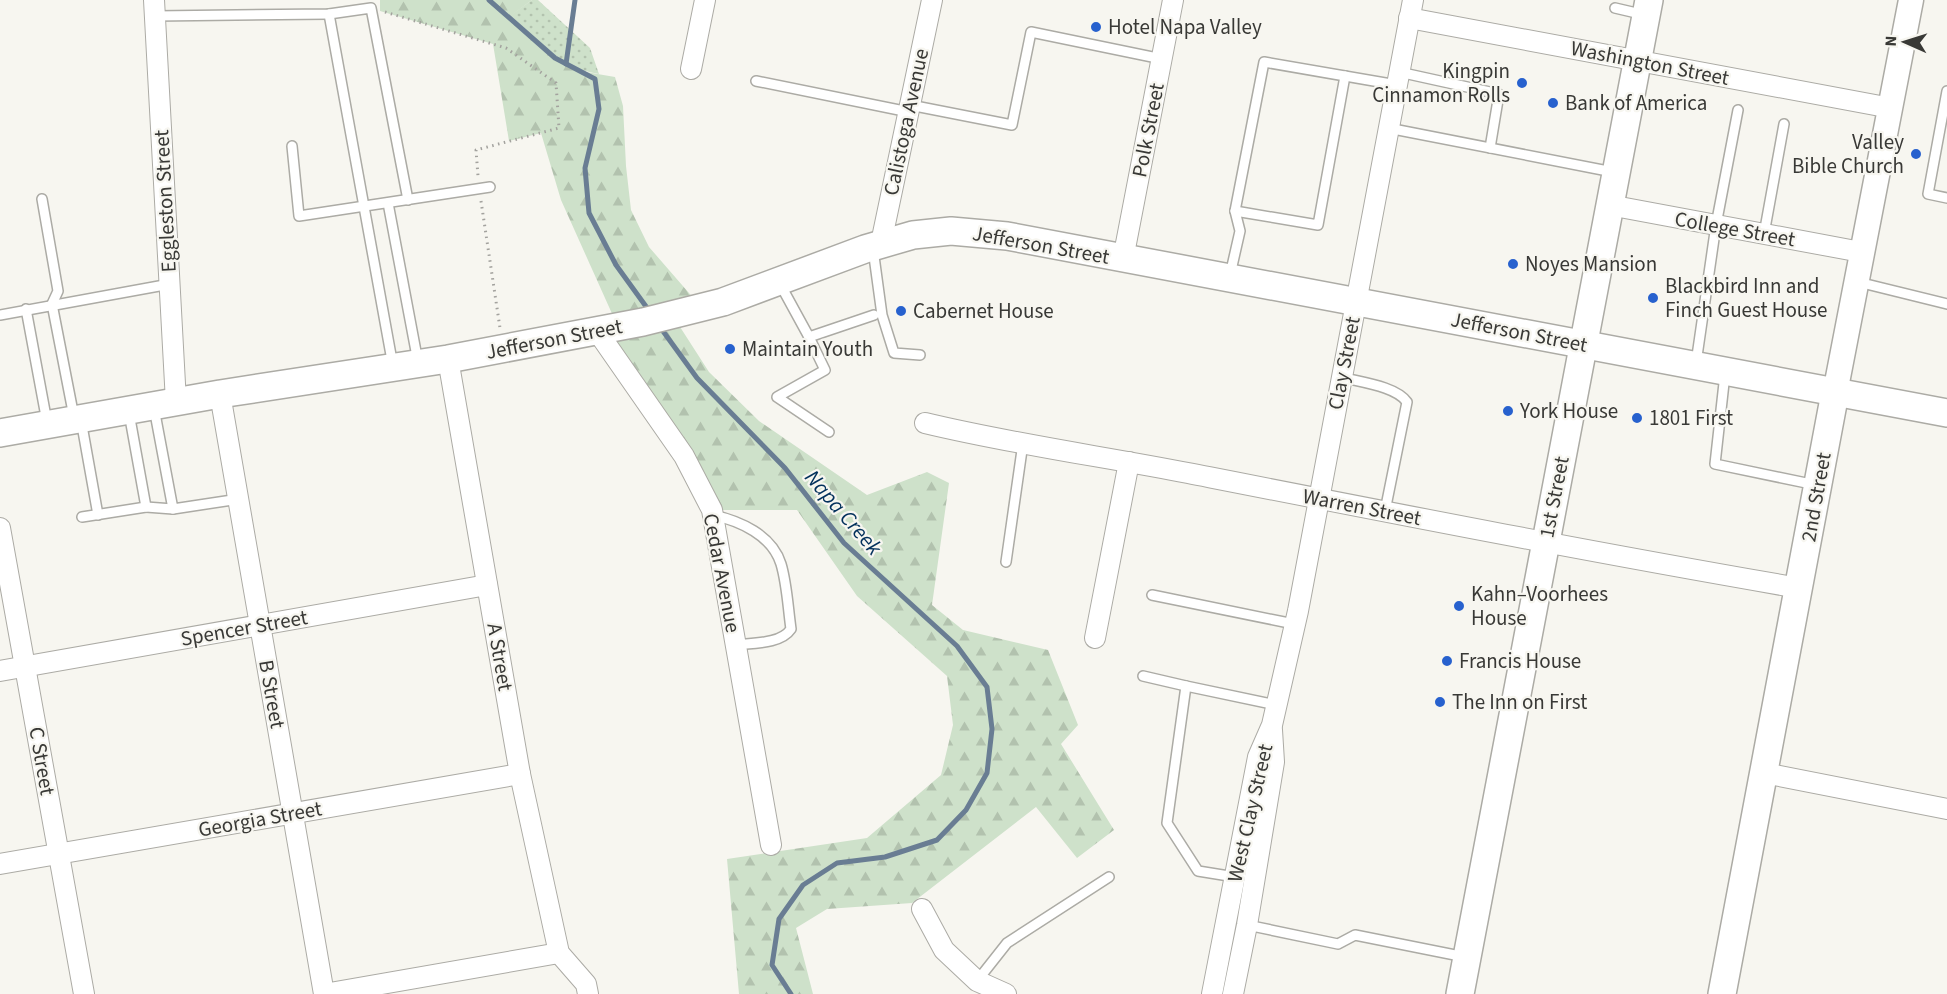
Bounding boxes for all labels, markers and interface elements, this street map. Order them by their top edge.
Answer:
place label: Hotel Napa Valley [1108,12,1262,42]
north arrow [1875,12,1935,72]
marker: Hotel Napa Valley [1089,20,1103,34]
street label: Washington Street [1568,33,1732,93]
text: N [1880,35,1902,47]
street label: Calistoga Avenue [876,46,936,198]
place label: Kingpin Cinnamon Rolls [1372,56,1510,110]
marker: Kingpin Cinnamon Rolls [1515,76,1529,90]
street label: Polk Street [1124,80,1172,180]
place label: Bank of America [1565,88,1707,118]
marker: Bank of America [1546,96,1560,110]
place label: Valley Bible Church [1792,127,1904,181]
street label: Eggleston Street [146,129,184,273]
marker: Valley Bible Church [1909,147,1923,161]
street label: College Street [1672,204,1798,254]
street label: Jefferson Street [970,218,1112,272]
place label: Noyes Mansion [1525,249,1657,279]
marker: Noyes Mansion [1506,257,1520,271]
place label: Blackbird Inn and Finch Guest House [1665,271,1827,325]
marker: Blackbird Inn and Finch Guest House [1646,291,1660,305]
place label: Cabernet House [913,296,1054,326]
marker: Cabernet House [894,304,908,318]
street label: Jefferson Street [1448,304,1590,360]
street label: Jefferson Street [483,311,625,367]
street label: Clay Street [1320,314,1368,412]
place label: Maintain Youth [742,334,873,364]
marker: Maintain Youth [723,342,737,356]
place label: York House [1519,396,1618,426]
place label: 1801 First [1649,403,1733,433]
marker: York House [1501,404,1515,418]
marker: 1801 First [1630,411,1644,425]
street label: 2nd Street [1793,450,1839,544]
street label: 1st Street [1531,454,1577,540]
water label: Napa Creek [797,463,890,563]
street label: Warren Street [1300,481,1424,533]
street label: Cedar Avenue [696,511,748,635]
place label: Kahn–Voorhees House [1471,579,1608,633]
marker: Kahn–Voorhees House [1452,599,1466,613]
street label: Spencer Street [178,602,310,654]
street label: A Street [479,621,521,693]
place label: Francis House [1459,646,1581,676]
marker: Francis House [1440,654,1454,668]
street label: B Street [251,657,293,731]
place label: The Inn on First [1452,687,1587,717]
marker: The Inn on First [1433,695,1447,709]
street label: C Street [21,725,63,797]
street label: West Clay Street [1220,741,1280,885]
street label: Georgia Street [196,793,324,845]

